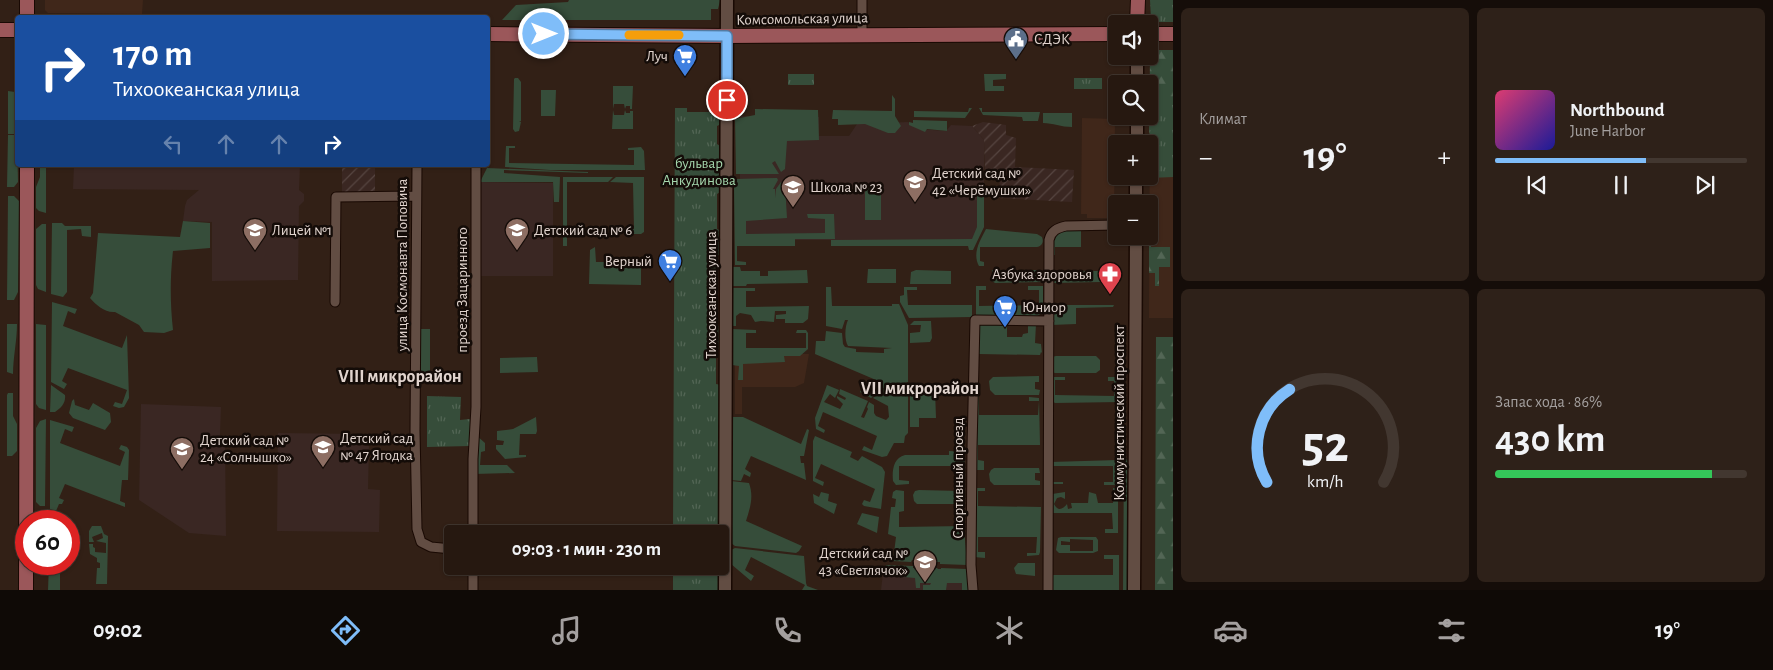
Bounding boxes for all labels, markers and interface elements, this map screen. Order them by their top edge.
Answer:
position arrow [517,7,569,59]
street label: Комсомольская улица [736,10,868,28]
map controls [1108,15,1158,245]
button: sound [1108,15,1158,65]
public building icon: СДЭК [1003,26,1029,60]
place label: СДЭК [1034,32,1070,47]
icon: right [30,35,95,100]
text: 170 m [113,37,193,72]
supermarket icon: Луч [672,43,698,77]
place label: Луч [646,49,668,64]
button: search [1108,75,1158,125]
text: Тихоокеанская улица [113,78,300,100]
pin [706,79,748,121]
icon: arrive [713,86,741,114]
text: Northbound [1570,101,1665,120]
text: Климат [1199,111,1247,127]
text: June Harbor [1570,123,1645,139]
icon: left [159,130,187,158]
icon: ahead [212,130,240,158]
icon: ahead [265,130,293,158]
icon: right [318,130,346,158]
button: + [1108,135,1158,185]
text: 19° [1303,138,1347,176]
text: − [1199,144,1212,172]
text: + [1438,144,1451,172]
park label: бульвар Анкудинова [662,156,736,188]
place label: Детский сад № 42 «Черёмушки» [932,166,1031,198]
school or university icon: Детский сад № 42 «Черёмушки» [902,169,928,203]
icon: previous [1523,171,1551,199]
icon: pause [1607,171,1635,199]
icon: next [1691,171,1719,199]
school or university icon: Школа № 23 [780,174,806,208]
street label: улица Космонавта Поповича [395,178,410,352]
place label: Школа № 23 [810,180,883,195]
button: − [1108,195,1158,245]
school or university icon: Лицей №1 [242,217,268,251]
school or university icon: Детский сад № 6 [504,217,530,251]
place label: Лицей №1 [272,223,332,238]
place label: Детский сад № 6 [534,223,632,238]
street label: проезд Зацаринного [455,227,470,353]
street label: Тихоокеанская улица [704,231,719,359]
supermarket icon: Верный [657,248,683,282]
place label: Верный [604,254,652,269]
pharmacy icon: Азбука здоровья [1097,261,1123,295]
place label: Азбука здоровья [992,267,1092,282]
supermarket icon: Юниор [992,294,1018,328]
place label: Юниор [1022,300,1066,315]
street label: Коммунистический проспект [1112,325,1127,501]
district label: VIII микрорайон [338,368,462,386]
district label: VII микрорайон [861,380,979,398]
text: Запас хода · 86% [1495,394,1602,410]
street label: Спортивный проезд [951,417,966,539]
text: 52 [1302,419,1348,471]
text: 430 km [1495,421,1606,459]
place label: Детский сад № 47 Ягодка [340,431,413,463]
place label: Детский сад № 24 «Солнышко» [200,433,292,465]
school or university icon: Детский сад № 47 Ягодка [310,434,336,468]
school or university icon: Детский сад № 24 «Солнышко» [169,436,195,470]
text: km/h [1307,473,1343,491]
speed limit sign: 60 [15,510,80,575]
text: 09:03 · 1 мин · 230 m [512,540,661,559]
place label: Детский сад № 43 «Светлячок» [818,546,908,578]
school or university icon: Детский сад № 43 «Светлячок» [912,549,938,583]
icon: directions [328,613,363,648]
icon: music [549,613,584,648]
icon: phone [770,613,805,648]
icon: climate [992,613,1027,648]
icon: car [1213,613,1248,648]
icon: filters [1434,613,1469,648]
text: 09:02 [93,619,142,641]
text: 19° [1655,619,1680,641]

